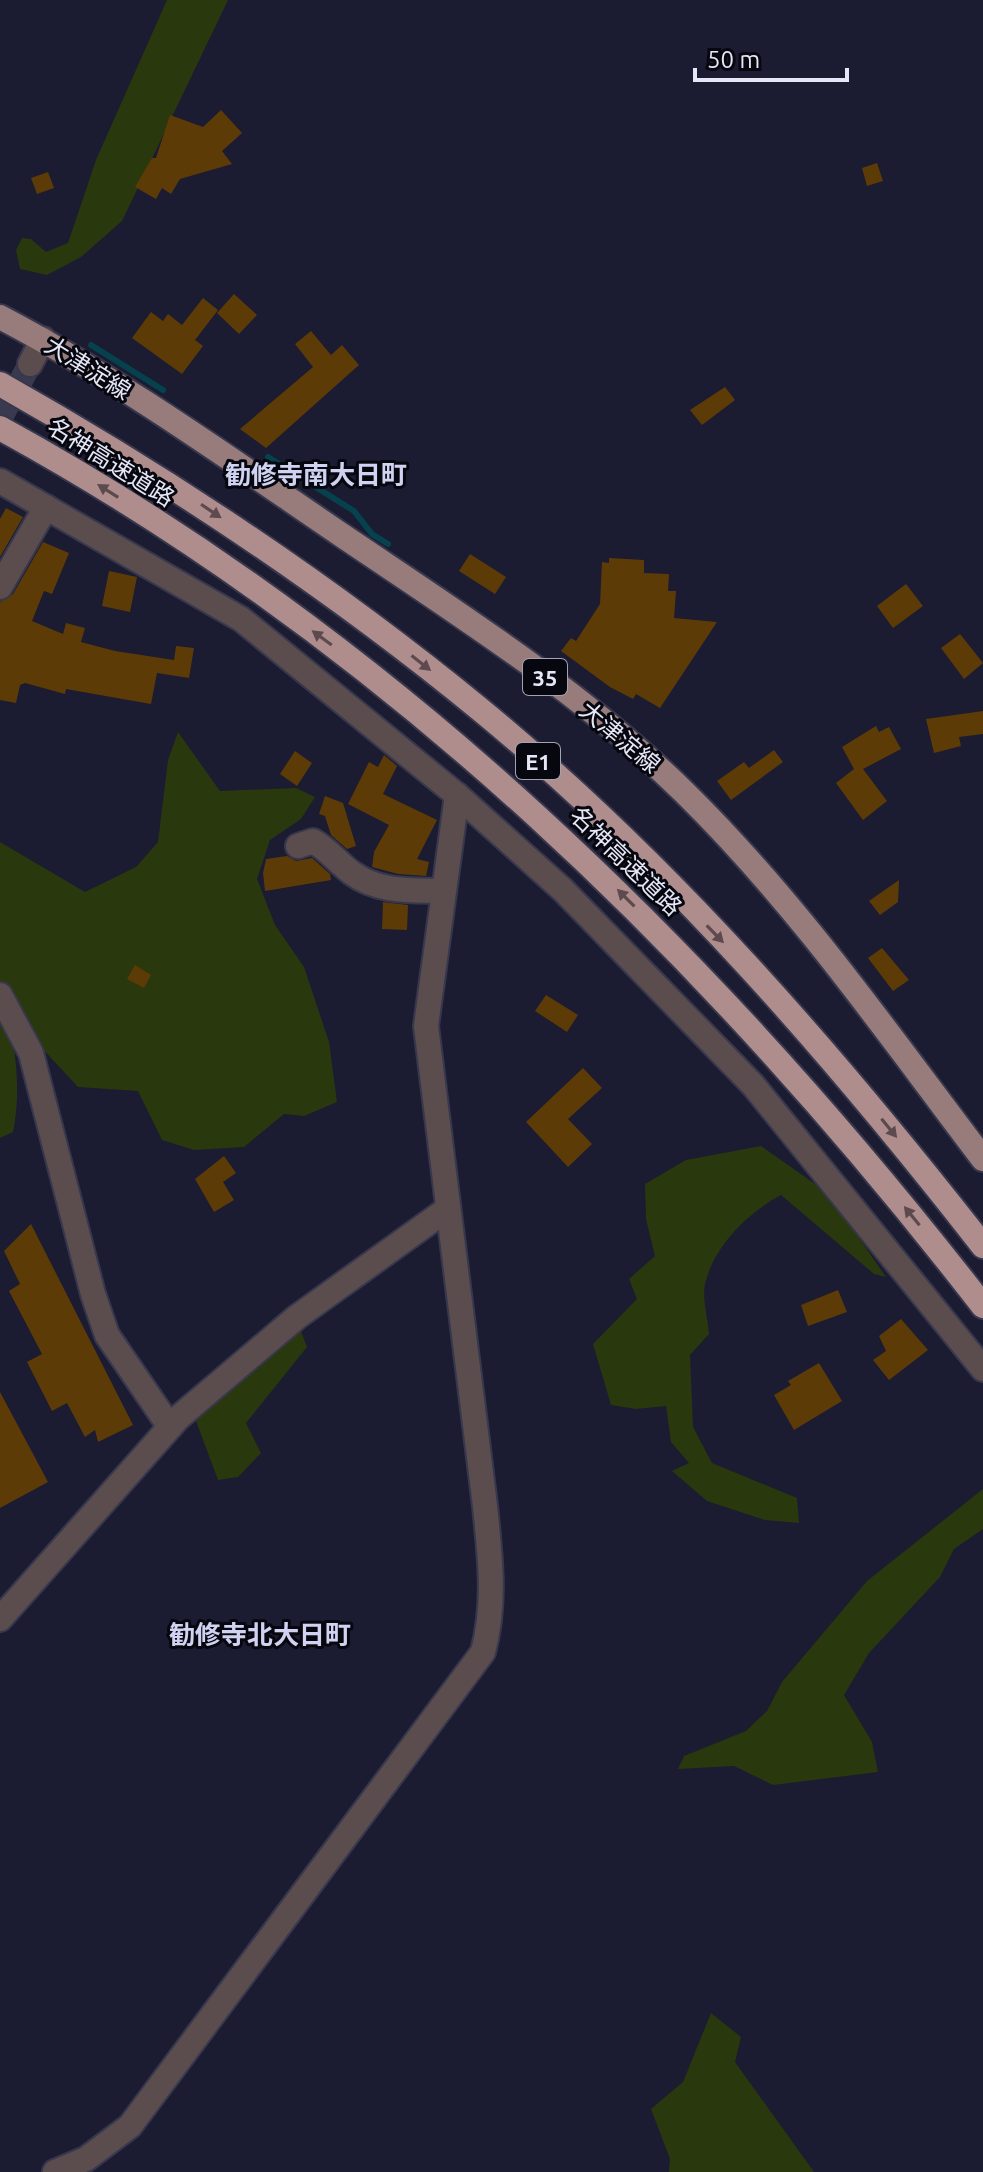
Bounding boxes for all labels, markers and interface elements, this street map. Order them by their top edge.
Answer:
scale bar [695,32,847,82]
text: 50 m [707,46,760,73]
street label: 大津淀線 [40,331,136,405]
street label: 名神高速道路 [43,412,179,512]
district label: 勧修寺南大日町 [225,460,407,489]
one-way arrow [97,483,118,498]
one-way arrow [200,503,221,518]
one-way arrow [311,630,333,646]
one-way arrow [411,655,431,671]
road number: 35 [523,659,567,695]
street label: 大津淀線 [575,696,665,778]
road number: E1 [516,743,560,779]
street label: 名神高速道路 [565,801,687,921]
one-way arrow [617,889,636,908]
one-way arrow [706,924,724,943]
one-way arrow [880,1117,897,1137]
one-way arrow [904,1206,920,1226]
district label: 勧修寺北大日町 [169,1620,351,1649]

